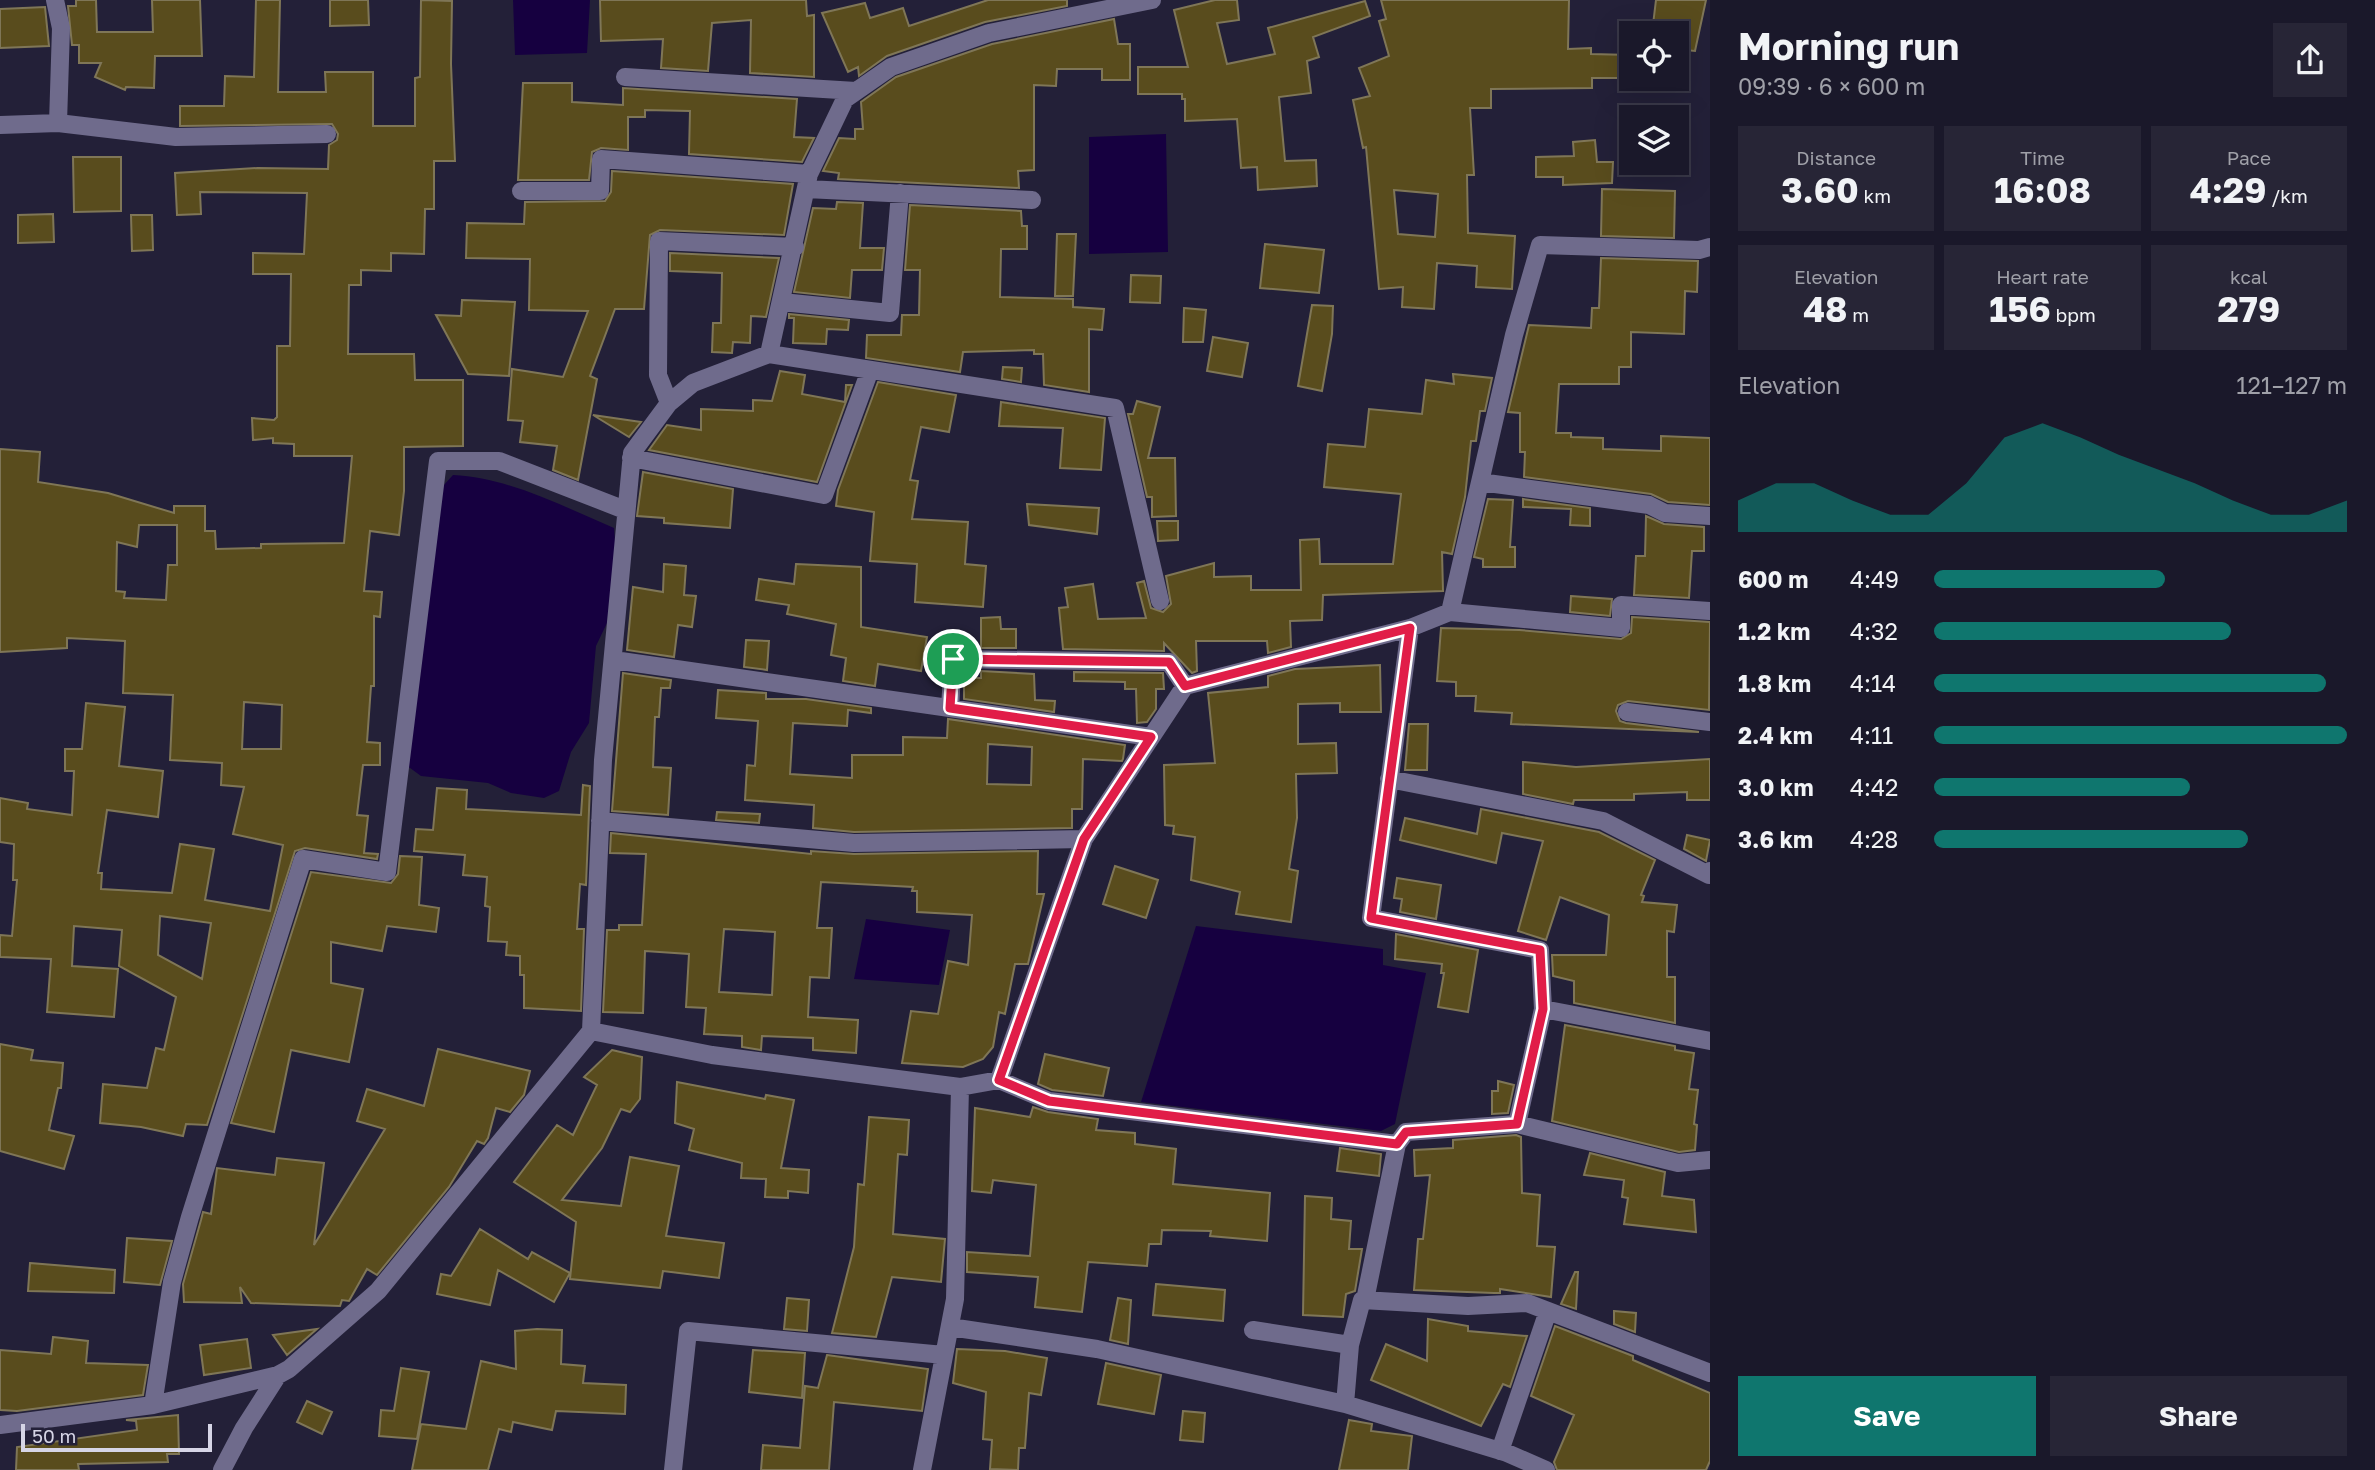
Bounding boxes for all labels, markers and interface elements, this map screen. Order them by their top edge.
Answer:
map controls [1619,21,1689,175]
button: locate [1619,21,1689,91]
text: Morning run [1738,23,1959,68]
button: share [2273,23,2347,97]
text: 09:39 · 6 × 600 m [1738,72,1925,100]
button: layers [1619,105,1689,175]
text: Distance [1796,146,1876,169]
text: Time [2020,146,2065,169]
text: Pace [2227,146,2271,169]
text: 3.60 [1781,169,1859,211]
text: 16:08 [1994,169,2091,211]
text: 4:29 [2190,169,2266,211]
text: km [1859,184,1891,207]
text: /km [2266,184,2308,207]
text: Elevation [1794,265,1878,288]
text: Heart rate [1996,265,2089,288]
text: kcal [2230,265,2268,288]
text: 48 [1803,288,1848,330]
text: 156 [1989,288,2051,330]
text: 279 [2217,288,2280,330]
text: m [1848,303,1869,326]
text: bpm [2051,303,2096,326]
text: Elevation [1738,371,1840,399]
text: 121–127 m [2236,371,2347,399]
text: 600 m [1738,565,1808,593]
text: 4:49 [1850,565,1899,593]
text: 1.2 km [1738,617,1810,645]
text: 4:32 [1850,617,1898,645]
pin [923,629,983,689]
icon: arrive [934,640,972,678]
text: 1.8 km [1738,669,1811,697]
text: 4:14 [1850,669,1896,697]
text: 2.4 km [1738,721,1813,749]
text: 4:11 [1850,721,1893,749]
text: 3.0 km [1738,773,1814,801]
text: 4:42 [1850,773,1898,801]
text: 3.6 km [1738,825,1813,853]
text: 4:28 [1850,825,1898,853]
button: Save [1738,1376,2036,1456]
button: Share [2050,1376,2347,1456]
scale bar [21,1421,212,1453]
text: 50 m [32,1424,76,1447]

